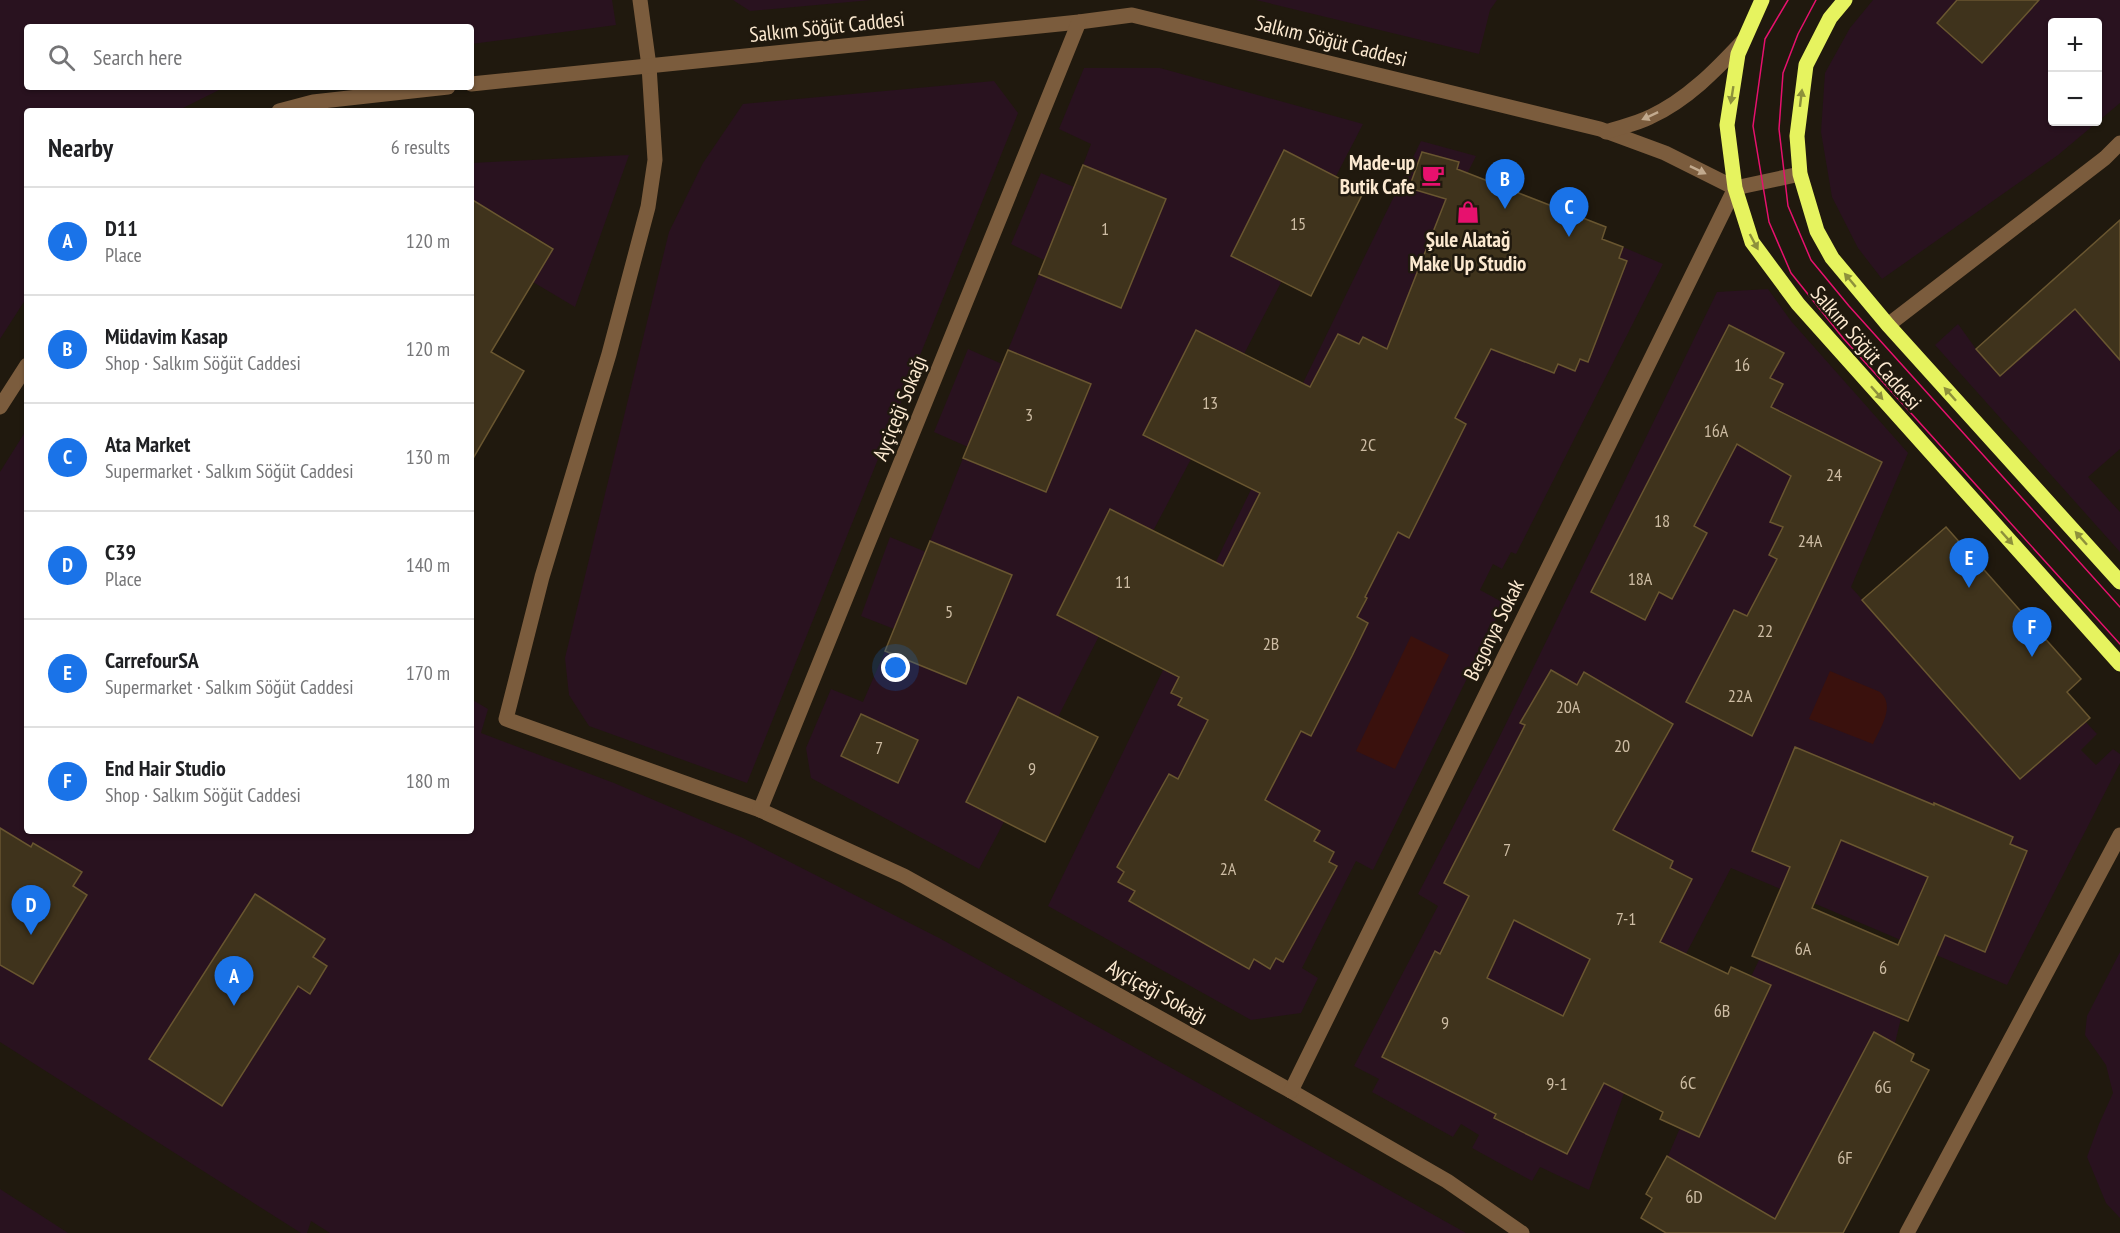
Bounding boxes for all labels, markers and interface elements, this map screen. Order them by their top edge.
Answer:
street label: Salkım Söğüt Caddesi [748,5,906,48]
street label: Salkım Söğüt Caddesi [1252,9,1410,72]
map controls [2048,18,2102,126]
button: + [2048,18,2102,72]
search box [24,24,474,90]
icon: search [45,41,78,74]
text: Search here [93,43,182,71]
button: − [2048,72,2102,126]
one-way arrow [1727,85,1736,104]
one-way arrow [1797,89,1806,108]
one-way arrow [1642,111,1659,120]
text: Nearby [48,131,113,164]
text: 6 results [391,134,450,160]
place label: Made-up Butik Cafe [1340,149,1415,200]
pin: B [1486,160,1524,209]
cafe icon: Made-up Butik Cafe [1420,162,1446,188]
one-way arrow [1690,165,1707,174]
pin: C [1550,188,1588,237]
shop icon: Şule Alatağ Make Up Studio [1455,199,1481,225]
house number: 15 [1290,212,1306,235]
text: D11 [105,214,138,242]
house number: 1 [1101,217,1109,240]
place label: Şule Alatağ Make Up Studio [1410,226,1526,277]
text: A [62,228,73,254]
text: 120 m [406,228,450,254]
one-way arrow [1749,234,1759,251]
text: Place [105,242,142,268]
one-way arrow [1844,272,1857,288]
street label: Salkım Söğüt Caddesi [1805,280,1928,415]
text: Müdavim Kasap [105,322,228,350]
text: B [63,336,72,362]
text: 120 m [406,336,450,362]
text: Shop · Salkım Söğüt Caddesi [105,350,301,376]
street label: Ayçiçeği Sokağı [866,351,933,464]
house number: 16 [1734,353,1750,376]
one-way arrow [1870,385,1883,400]
one-way arrow [1943,386,1957,401]
house number: 13 [1202,391,1218,414]
house number: 3 [1025,403,1033,426]
house number: 16A [1704,419,1729,442]
text: Ata Market [105,430,190,458]
house number: 2C [1360,433,1376,456]
text: C [63,444,72,470]
text: 130 m [406,444,450,470]
text: Supermarket · Salkım Söğüt Caddesi [105,458,354,484]
house number: 24 [1826,463,1842,486]
house number: 18 [1654,509,1670,532]
house number: 24A [1798,529,1823,552]
one-way arrow [2000,531,2014,546]
one-way arrow [2074,531,2088,546]
text: C39 [105,538,136,566]
pin: E [1950,538,1988,588]
text: D [62,552,73,578]
text: 140 m [406,552,450,578]
text: Place [105,566,142,592]
house number: 18A [1628,567,1653,590]
house number: 11 [1115,570,1131,593]
street label: Begonya Sokak [1457,575,1530,685]
house number: 5 [945,600,953,623]
pin: F [2012,608,2052,657]
house number: 22 [1757,619,1773,642]
house number: 2B [1263,632,1279,655]
text: CarrefourSA [105,646,199,674]
your location [881,653,910,682]
text: E [63,660,72,686]
text: 170 m [406,660,450,686]
text: Supermarket · Salkım Söğüt Caddesi [105,674,354,700]
house number: 22A [1728,684,1753,707]
house number: 20A [1556,695,1581,718]
house number: 20 [1614,734,1630,757]
house number: 7 [875,736,883,759]
text: End Hair Studio [105,754,226,782]
house number: 9 [1028,757,1036,780]
text: F [63,768,72,794]
text: 180 m [406,768,450,794]
text: Shop · Salkım Söğüt Caddesi [105,782,301,808]
house number: 7 [1503,838,1511,861]
house number: 2A [1220,857,1237,880]
pin: D [12,886,51,935]
house number: 7-1 [1616,907,1636,930]
house number: 6A [1795,937,1812,960]
street label: Ayçiçeği Sokağı [1102,953,1212,1030]
pin: A [214,956,254,1006]
house number: 6 [1879,956,1887,979]
house number: 6B [1714,999,1730,1022]
house number: 9 [1441,1011,1449,1034]
house number: 6C [1680,1071,1696,1094]
house number: 9-1 [1546,1072,1568,1095]
house number: 6G [1875,1075,1892,1098]
house number: 6F [1837,1146,1853,1169]
house number: 6D [1685,1185,1703,1208]

